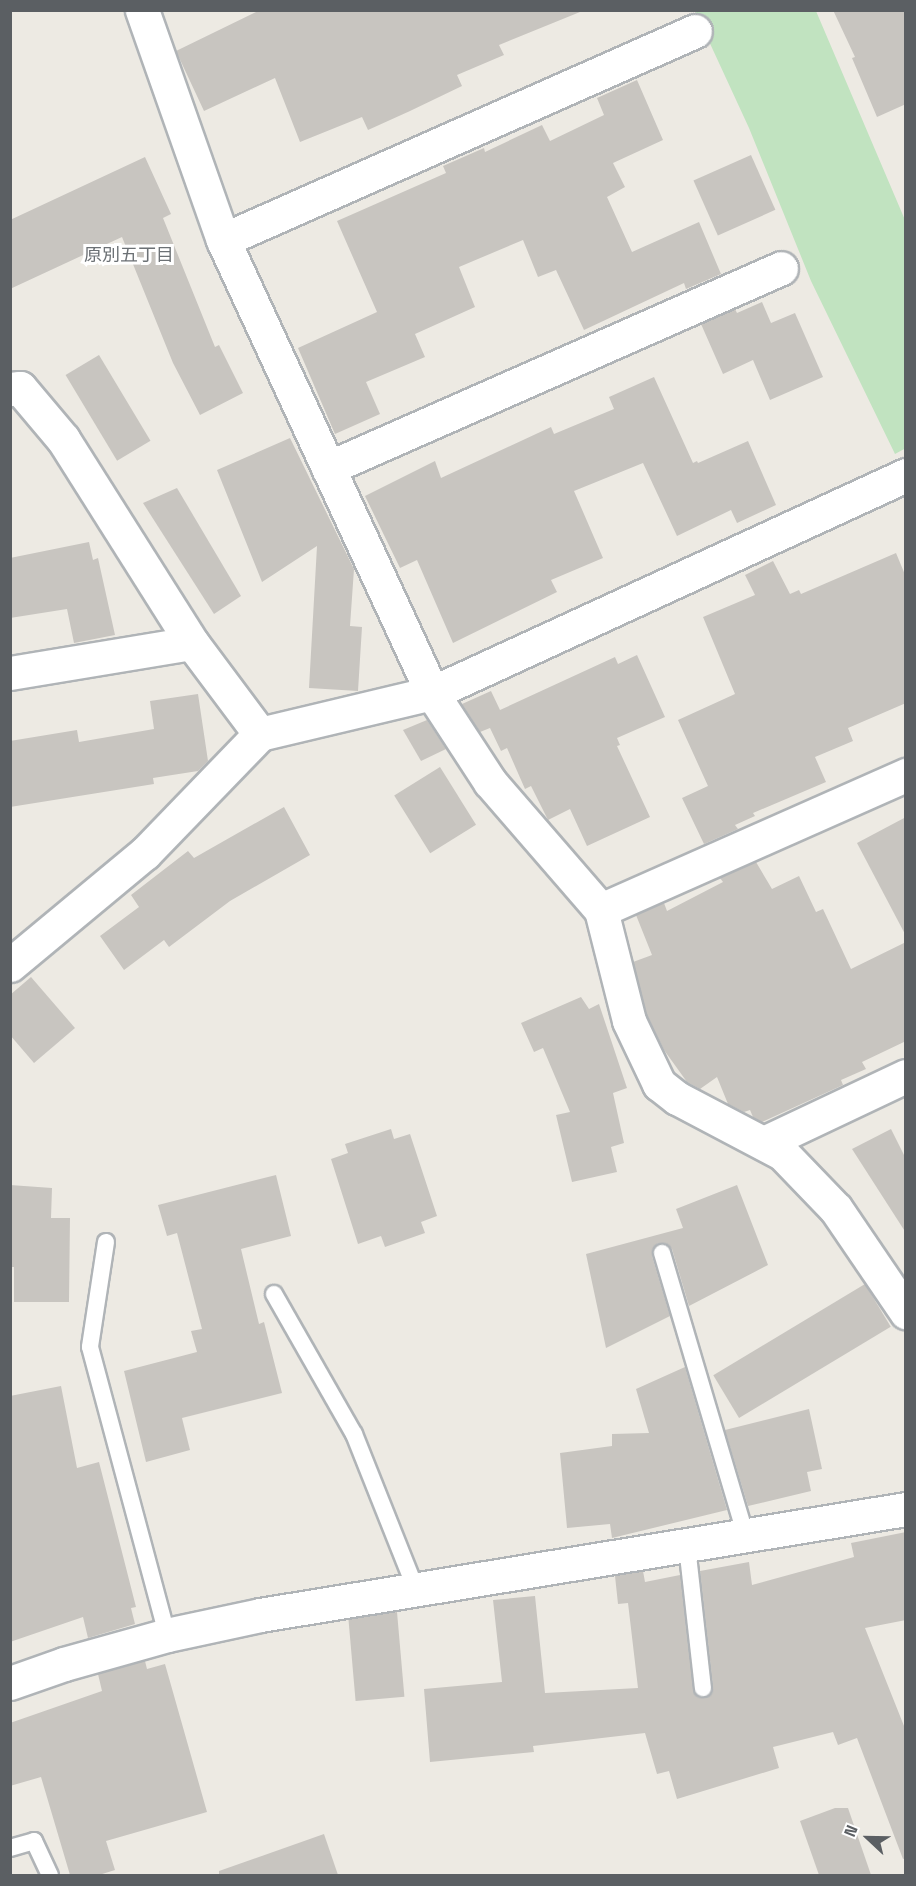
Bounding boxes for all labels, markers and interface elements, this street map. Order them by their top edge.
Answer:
district label: 原別五丁目 [84,244,174,266]
north arrow [838,1808,898,1868]
text: N [839,1822,863,1840]

